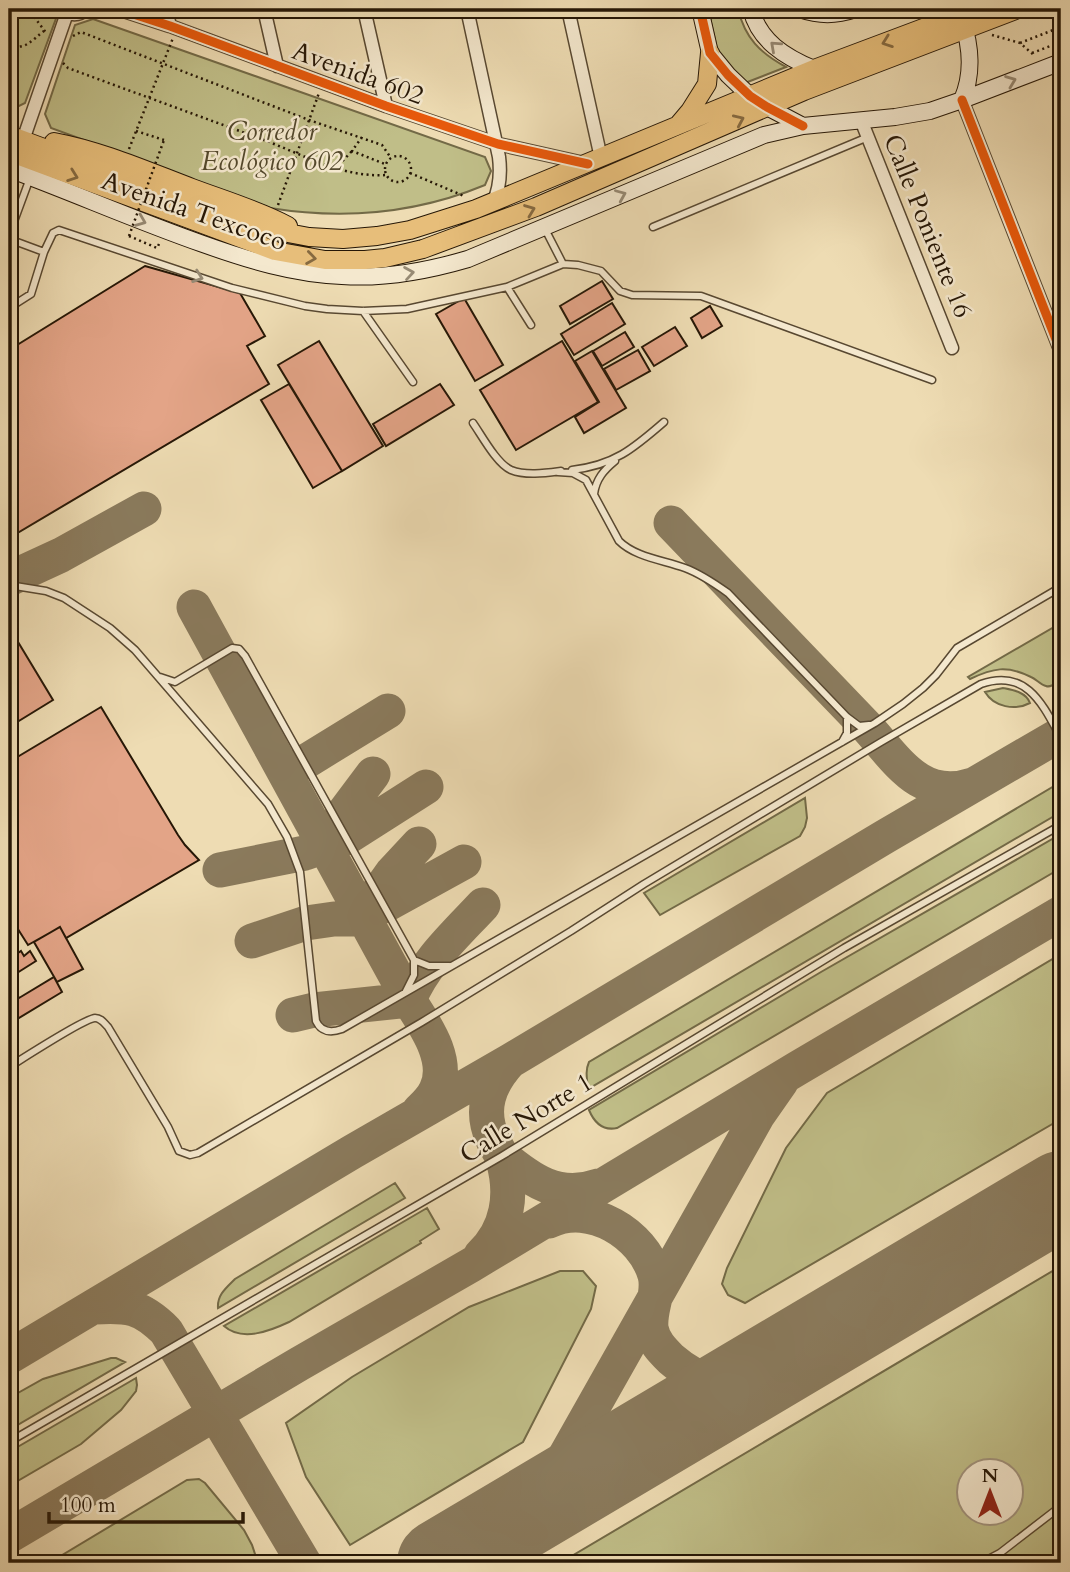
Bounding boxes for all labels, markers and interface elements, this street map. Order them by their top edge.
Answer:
street label: Avenida 602 [287,33,429,113]
one-way arrow [881,33,893,47]
one-way arrow [770,42,783,54]
one-way arrow [1005,76,1017,90]
park label: Corredor Ecológico 602 [201,114,344,179]
one-way arrow [731,114,744,128]
street label: Calle Poniente 16 [875,129,981,323]
street label: Avenida Texcoco [97,163,291,259]
one-way arrow [66,167,78,181]
one-way arrow [614,189,627,203]
one-way arrow [523,204,535,218]
one-way arrow [133,213,146,227]
one-way arrow [305,250,316,265]
one-way arrow [403,266,414,281]
one-way arrow [192,269,204,283]
street label: Calle Norte 1 [453,1065,599,1171]
north arrow [954,1456,1024,1526]
text: N [982,1463,999,1489]
scale bar [49,1481,243,1525]
text: 100 m [60,1491,116,1520]

